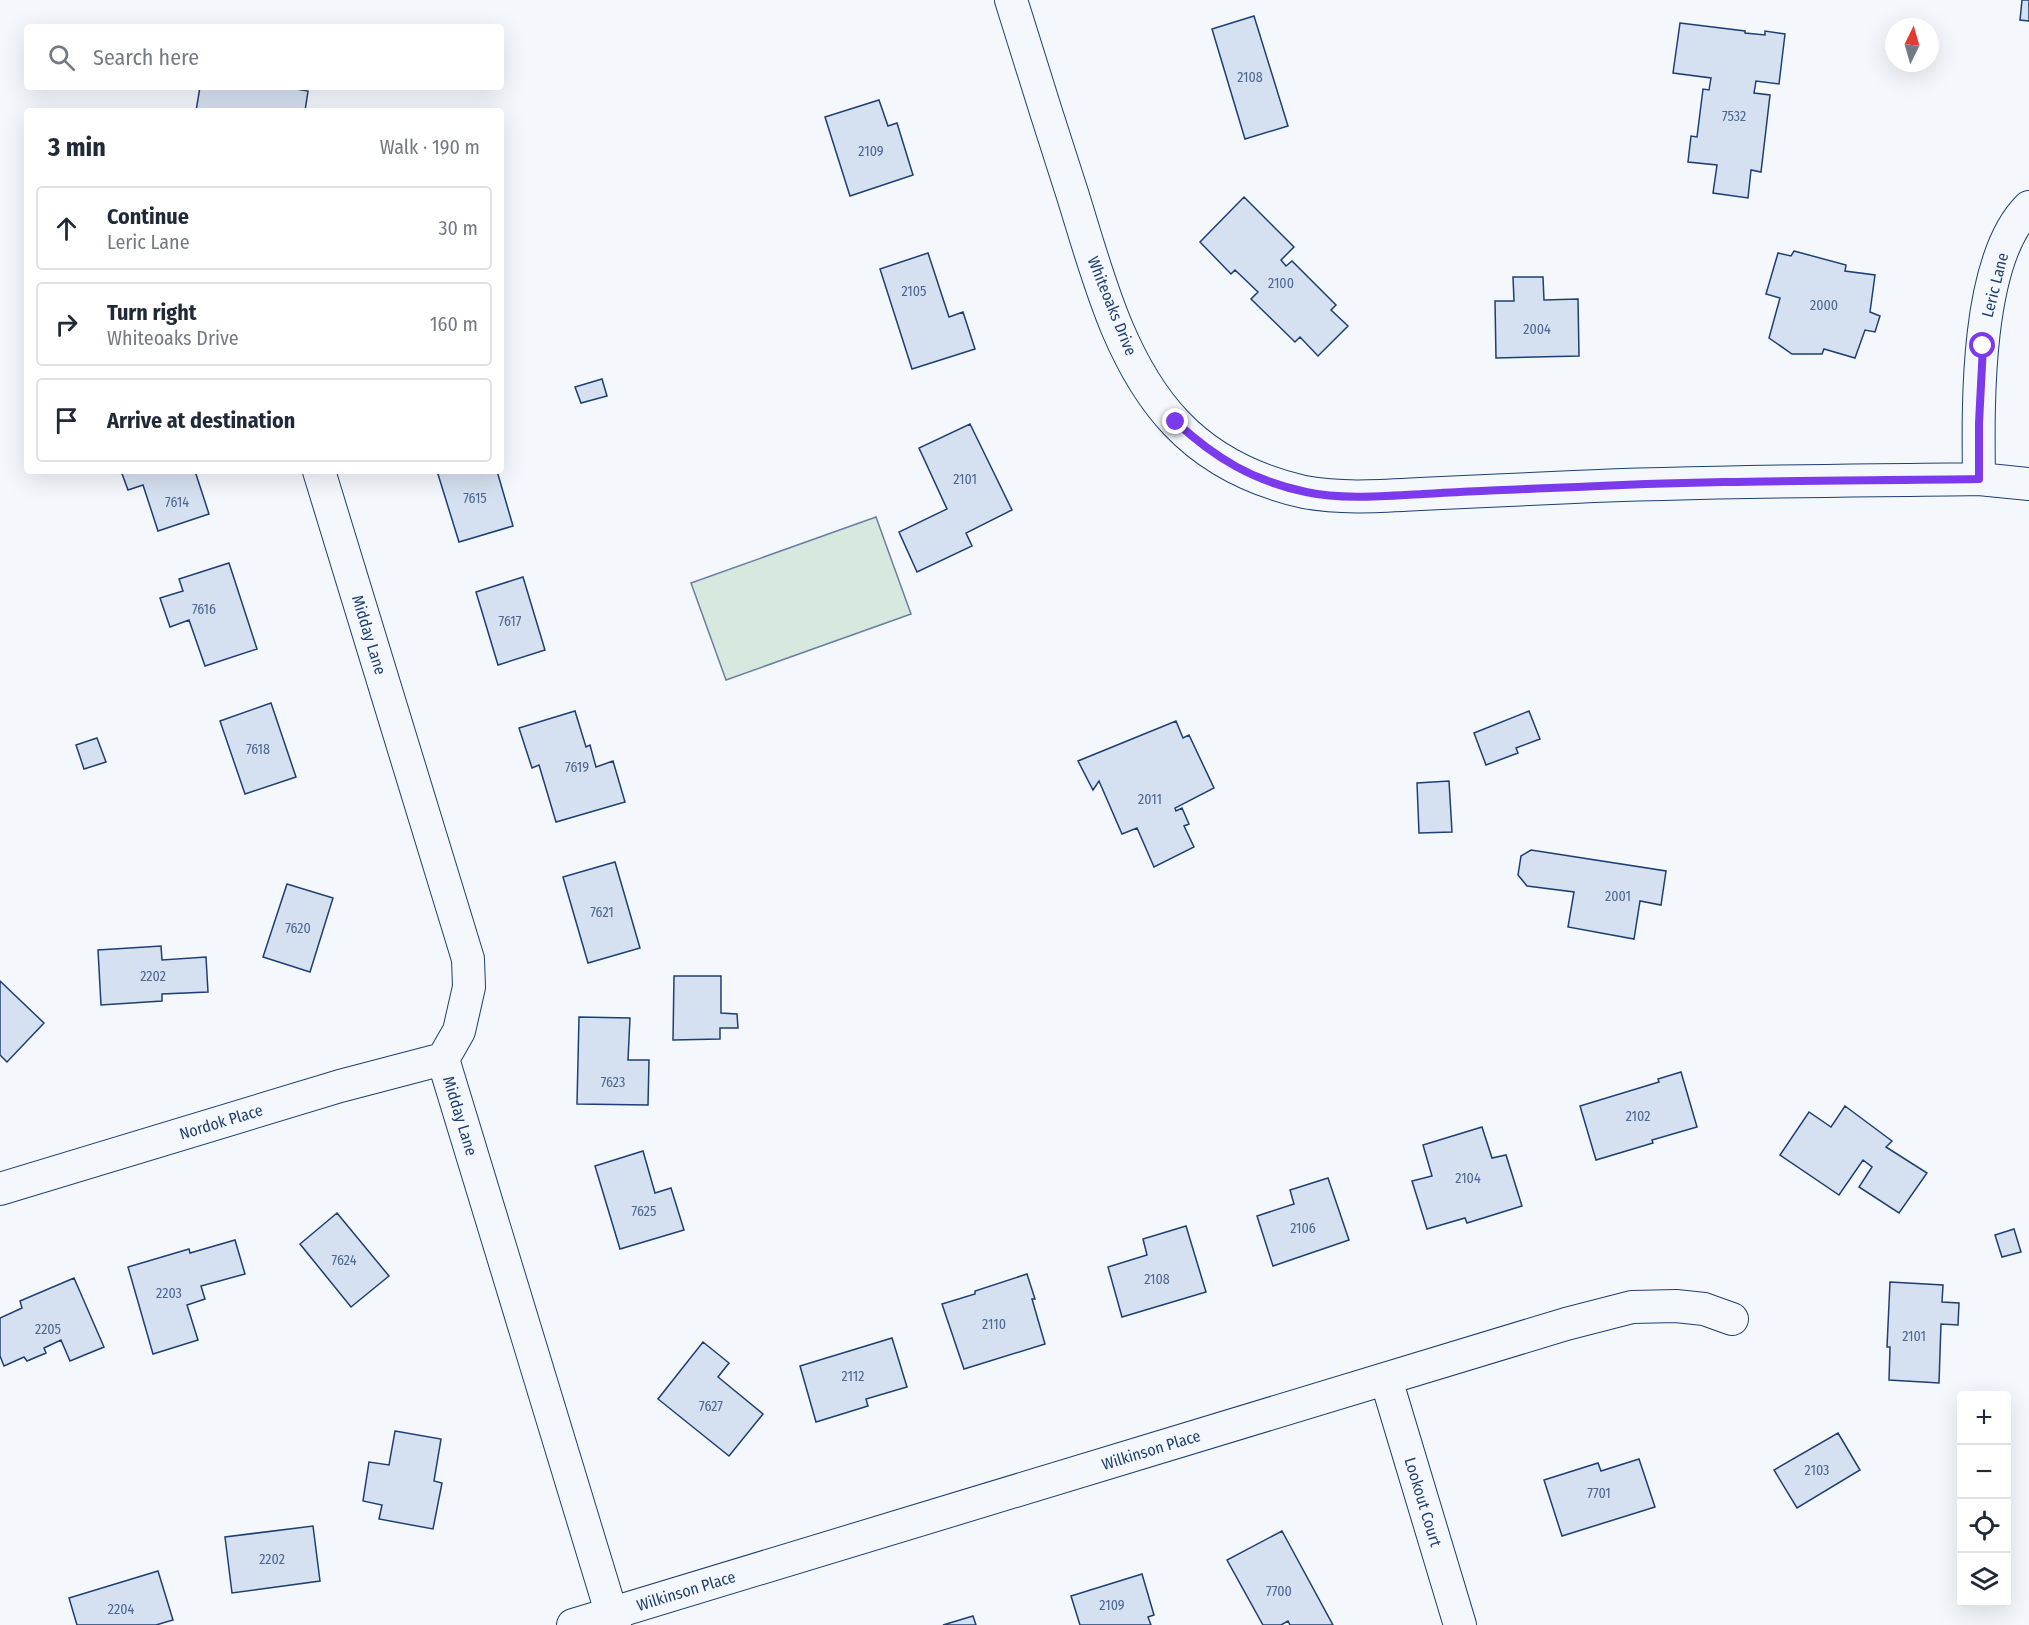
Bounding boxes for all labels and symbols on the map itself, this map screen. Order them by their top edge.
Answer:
north arrow [1885,18,1939,72]
house number: 2108 [1237,69,1263,86]
house number: 7532 [1722,108,1746,125]
house number: 2109 [858,143,884,160]
street label: Leric Lane [1978,251,2012,319]
street label: Whiteoaks Drive [1083,254,1141,358]
house number: 2100 [1268,275,1294,292]
house number: 2105 [901,283,927,300]
house number: 2000 [1810,297,1838,314]
house number: 2004 [1523,321,1551,338]
route start [1969,332,1995,358]
route end [1162,408,1188,434]
house number: 2101 [953,471,977,488]
house number: 7615 [463,490,487,507]
house number: 7614 [165,494,189,511]
street label: Midday Lane [348,593,390,677]
house number: 7616 [192,601,216,618]
house number: 7617 [499,613,522,630]
house number: 7618 [246,741,270,758]
house number: 7619 [565,759,589,776]
house number: 2011 [1138,791,1162,808]
house number: 2001 [1605,888,1631,905]
house number: 7621 [590,904,614,921]
house number: 7620 [285,920,311,937]
house number: 2202 [140,968,166,985]
street label: Midday Lane [439,1074,481,1158]
house number: 7623 [601,1074,625,1091]
street label: Nordok Place [177,1100,265,1144]
house number: 2102 [1626,1108,1650,1125]
house number: 2104 [1455,1170,1481,1187]
house number: 7625 [632,1203,656,1220]
house number: 2106 [1290,1220,1316,1237]
house number: 7624 [332,1252,357,1269]
house number: 2108 [1144,1271,1170,1288]
house number: 2203 [156,1285,182,1302]
house number: 2110 [982,1316,1006,1333]
house number: 2205 [35,1321,61,1338]
house number: 2101 [1902,1328,1926,1345]
house number: 2112 [842,1368,864,1385]
house number: 7627 [699,1398,723,1415]
street label: Wilkinson Place [1099,1426,1203,1474]
street label: Lookout Court [1400,1455,1446,1550]
house number: 2103 [1805,1462,1829,1479]
house number: 7701 [1587,1485,1611,1502]
house number: 2202 [259,1551,285,1568]
street label: Wilkinson Place [634,1567,738,1615]
house number: 7700 [1266,1583,1292,1600]
house number: 2109 [1099,1597,1125,1614]
house number: 2204 [108,1601,134,1618]

